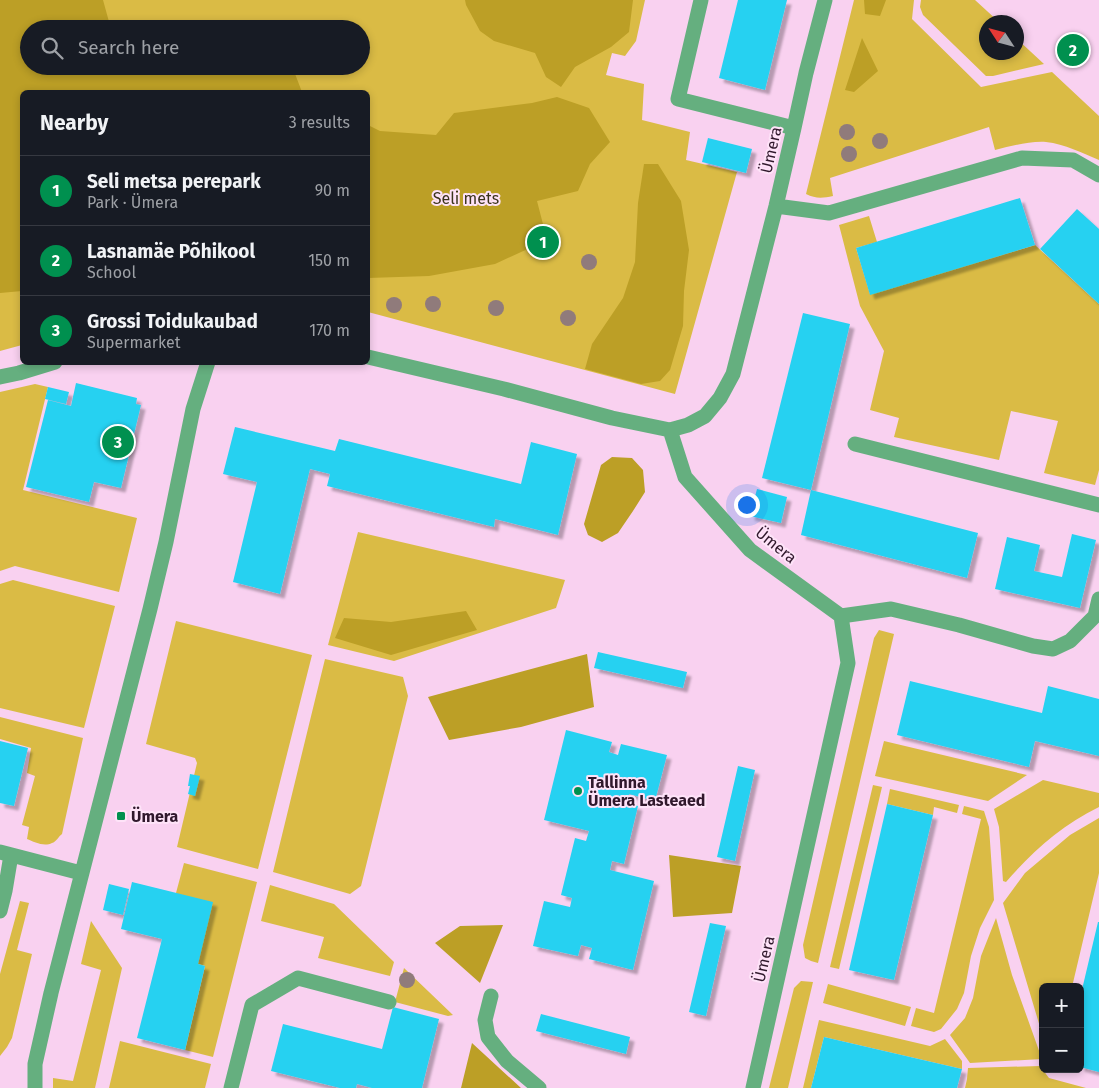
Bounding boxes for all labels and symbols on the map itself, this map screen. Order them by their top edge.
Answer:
north arrow [979,15,1024,60]
pin: 2 [1057,31,1089,69]
street label: Ümera [756,125,786,175]
park label: Seli mets [433,189,499,208]
pin: 1 [527,223,559,261]
pin: 3 [102,423,134,461]
your location [734,492,760,518]
street label: Ümera [752,523,800,567]
place label: Tallinna Ümera Lasteaed [588,773,705,810]
marker: Tallinna Ümera Lasteaed [572,785,584,797]
place label: Ümera [131,806,179,826]
marker: Ümera [115,810,127,822]
street label: Ümera [749,934,779,984]

